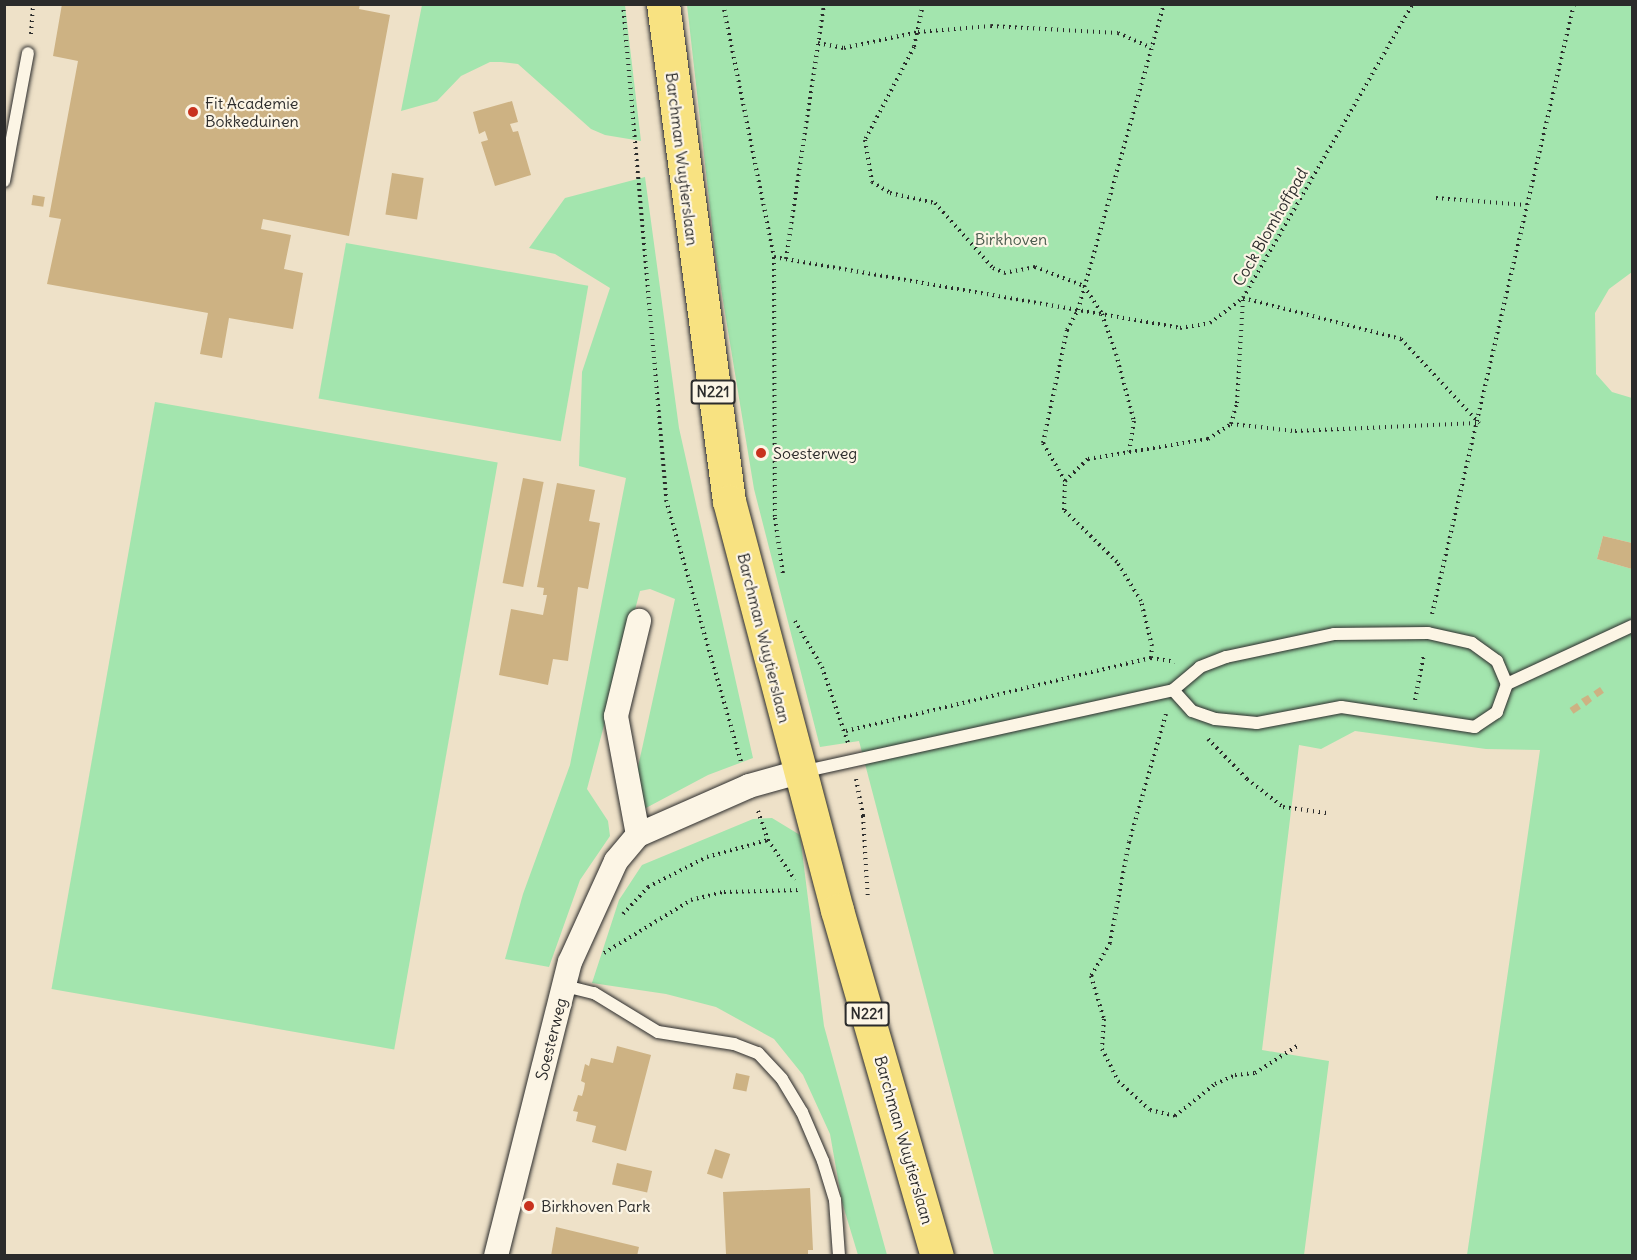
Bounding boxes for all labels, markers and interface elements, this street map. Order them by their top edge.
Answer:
street label: Barchman Wuytierslaan [662,71,702,247]
place label: Fit Academie Bokkeduinen [205,93,299,131]
marker: Fit Academie Bokkeduinen [186,105,200,119]
street label: Cock Blomhoffpad [1228,165,1312,289]
park label: Birkhoven [975,229,1047,249]
road number: N221 [690,380,736,404]
place label: Soesterweg [773,443,857,463]
marker: Soesterweg [754,446,768,460]
street label: Barchman Wuytierslaan [734,551,794,725]
street label: Soesterweg [531,996,571,1082]
road number: N221 [844,1002,890,1026]
street label: Barchman Wuytierslaan [871,1053,937,1227]
place label: Birkhoven Park [541,1196,650,1216]
marker: Birkhoven Park [522,1199,536,1213]

